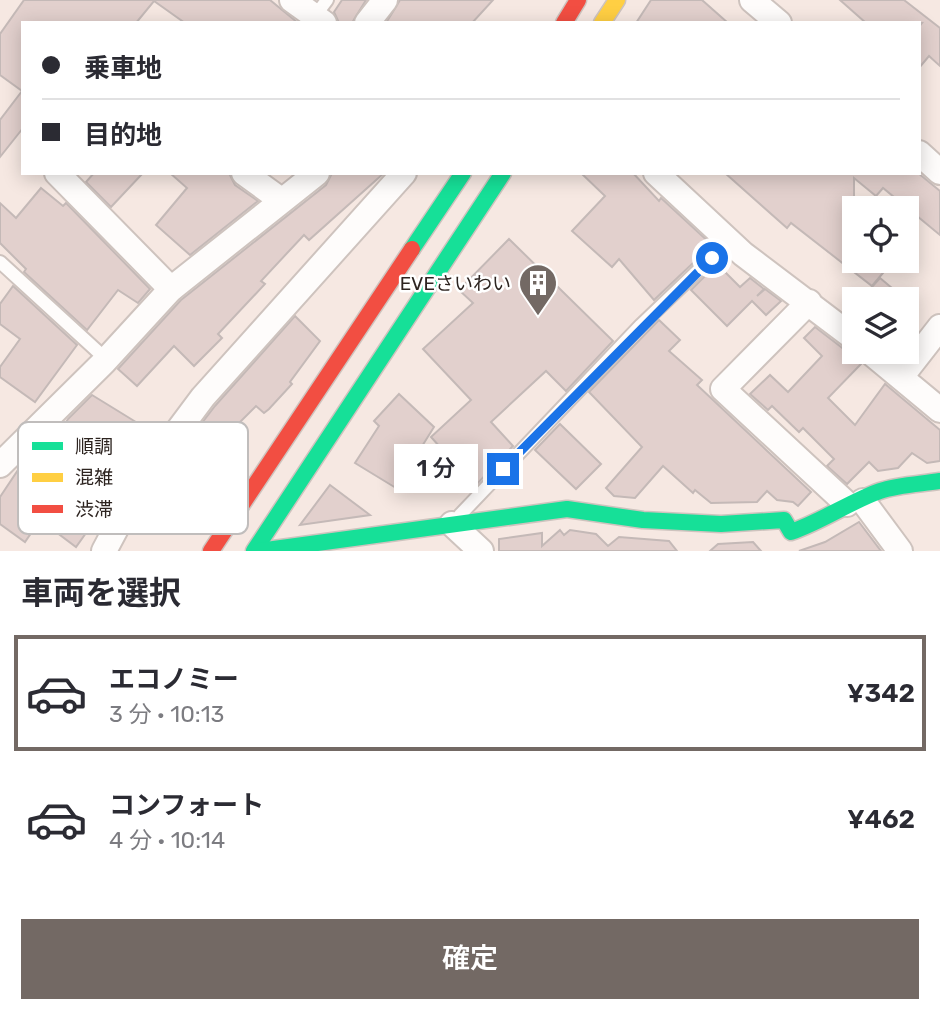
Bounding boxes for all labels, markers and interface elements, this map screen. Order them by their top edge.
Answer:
text: 乗車地 [84,53,162,84]
text: 目的地 [84,120,162,151]
map controls [842,196,919,364]
button: locate [842,196,919,273]
route start [696,242,728,274]
building icon: EVEさいわい [517,262,559,317]
place label: EVEさいわい [400,272,511,295]
button: layers [842,287,919,364]
legend [18,422,248,534]
text: 順調 [75,435,113,458]
callout: 1 分 [394,444,478,494]
route end [487,453,519,485]
text: 1 分 [416,454,456,482]
text: 混雑 [75,466,113,489]
text: 渋滞 [75,498,113,521]
text: 車両を選択 [21,574,181,612]
icon: car [25,662,88,725]
text: エコノミー [109,664,239,695]
text: ¥342 [847,678,915,709]
text: 3 分 · 10:13 [109,700,224,728]
icon: car [25,788,88,851]
text: コンフォート [109,790,264,821]
text: ¥462 [847,804,915,835]
text: 4 分 · 10:14 [109,826,225,854]
button: 確定 [21,919,919,999]

